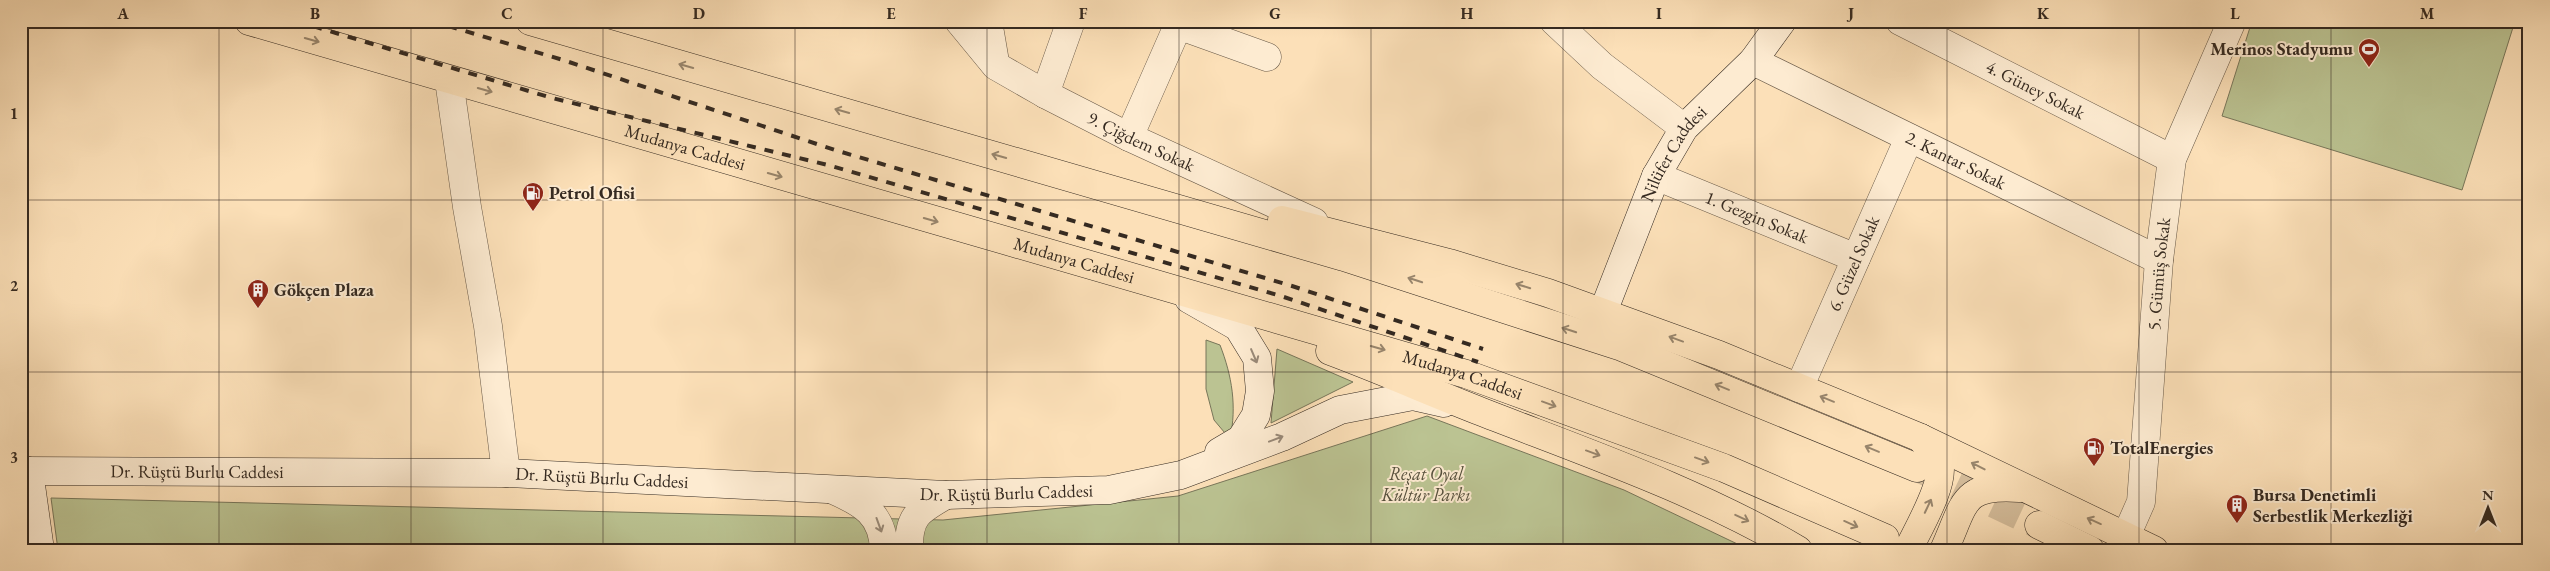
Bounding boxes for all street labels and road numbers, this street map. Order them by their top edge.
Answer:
street label: 4. Güney Sokak [1982,55,2090,124]
street label: Nilüfer Caddesi [1635,100,1712,205]
street label: 9. Çiğdem Sokak [1084,106,1199,177]
street label: Mudanya Caddesi [622,119,749,176]
street label: 2. Kantar Sokak [1902,126,2011,195]
street label: 1. Gezgin Sokak [1702,185,1813,249]
street label: 6. Güzel Sokak [1822,212,1885,315]
street label: 5. Gümüş Sokak [2142,216,2175,331]
street label: Mudanya Caddesi [1011,231,1138,288]
street label: Mudanya Caddesi [1400,344,1526,405]
street label: Dr. Rüştü Burlu Caddesi [110,459,284,483]
street label: Dr. Rüştü Burlu Caddesi [515,461,690,493]
street label: Dr. Rüştü Burlu Caddesi [919,478,1094,506]

